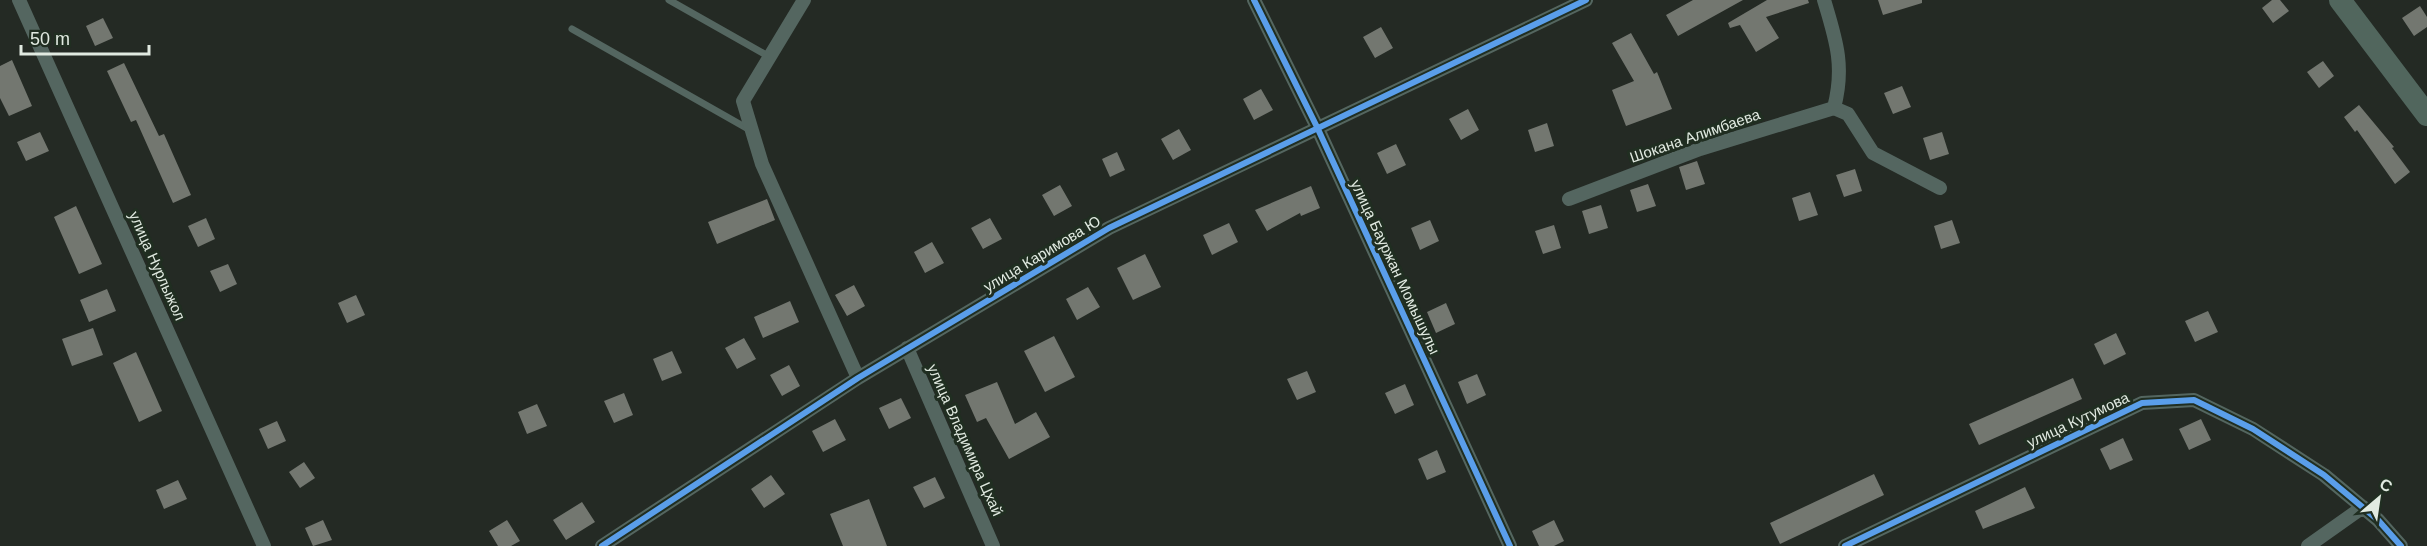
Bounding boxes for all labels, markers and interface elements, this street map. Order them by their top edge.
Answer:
scale bar [21,18,148,56]
text: 50 m [30,29,70,49]
street label: Шокана Алимбаева [1628,105,1763,166]
street label: улица Бауржан Момышулы [1347,177,1443,357]
street label: улица Нурлыжол [126,209,189,323]
street label: улица Каримова Ю [980,212,1103,295]
street label: улица Владимира Цхай [924,361,1007,518]
street label: улица Кутумова [2024,388,2132,451]
north arrow [2349,468,2409,528]
text: С [2377,475,2396,496]

